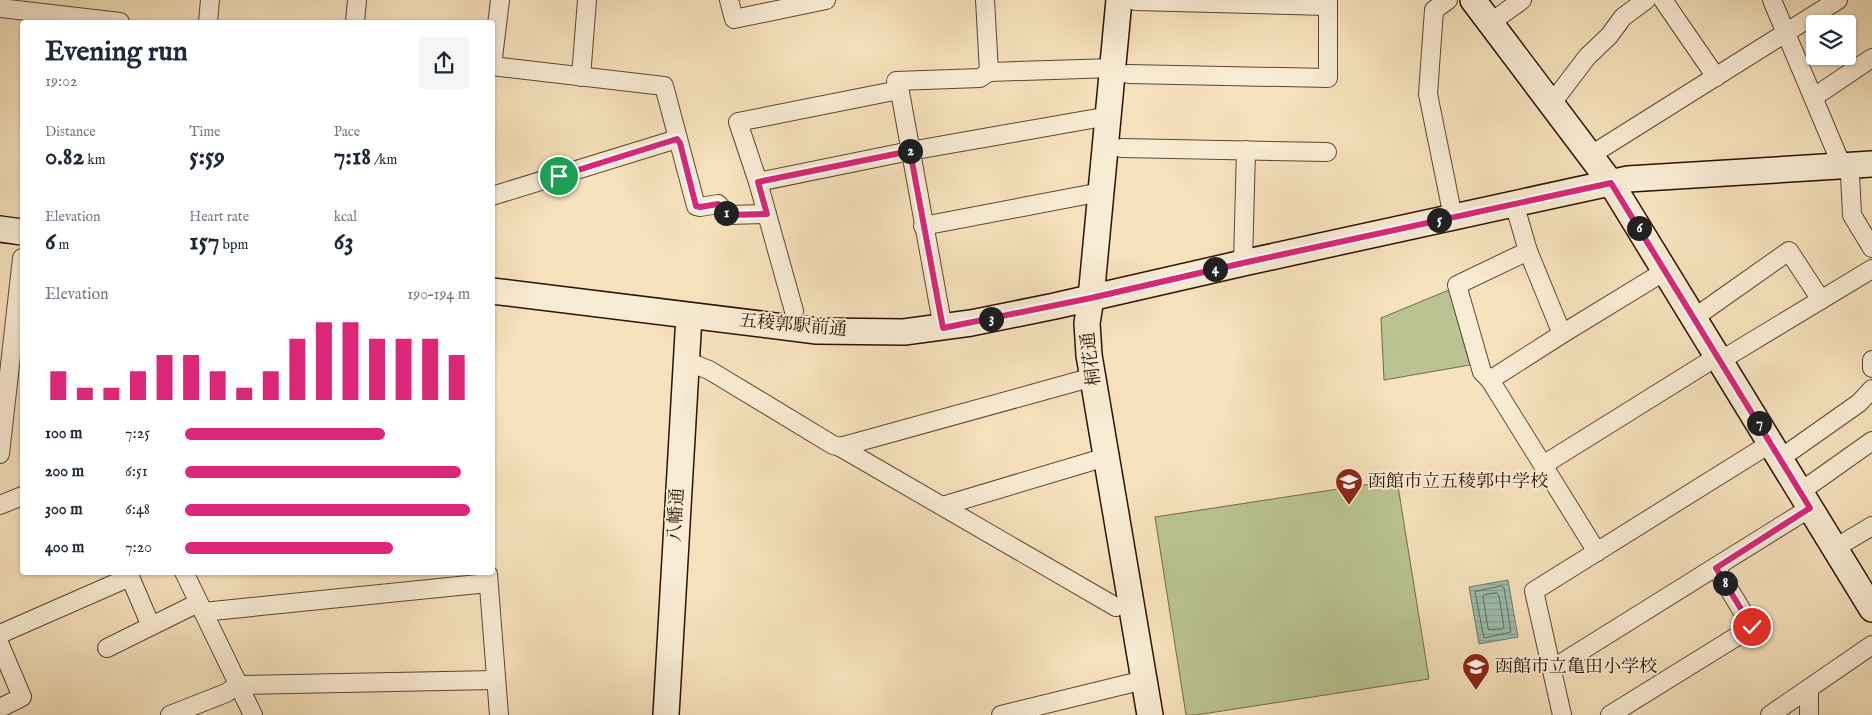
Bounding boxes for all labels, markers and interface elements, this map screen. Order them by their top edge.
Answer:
map controls [1806,15,1856,65]
button: layers [1806,15,1856,65]
text: Evening run [45,35,188,70]
button: share [418,37,470,89]
text: 19:02 [45,72,78,92]
text: Distance [45,123,96,141]
text: Time [189,123,220,141]
text: Pace [334,123,360,141]
pin: 2 [898,138,922,164]
text: 0.82 [45,141,84,173]
text: 5:59 [189,141,225,173]
text: 7:18 [334,141,371,173]
text: 2 [907,142,914,160]
text: km [84,151,106,169]
text: /km [371,151,397,169]
pin [538,155,580,197]
icon: arrive [545,162,573,190]
pin: 1 [714,200,738,226]
text: 1 [724,204,729,222]
text: Elevation [45,208,101,226]
text: Heart rate [189,208,249,226]
text: kcal [334,208,357,226]
pin: 5 [1426,208,1452,232]
text: 5 [1437,211,1442,229]
pin: 6 [1626,216,1652,240]
text: 6 [1637,219,1642,237]
text: 6 [45,226,56,258]
text: 157 [189,226,219,258]
text: 63 [334,226,354,258]
text: m [56,236,69,254]
text: bpm [219,236,248,254]
pin: 4 [1202,256,1228,282]
text: 4 [1212,260,1219,278]
text: Elevation [45,285,108,305]
text: 190–194 m [407,285,470,305]
pin: 3 [978,306,1004,332]
street label: 五稜郭駅前通 [738,310,848,342]
text: 3 [989,310,994,328]
street label: 桐花通 [1077,331,1107,387]
pin: 7 [1746,410,1772,436]
text: 7 [1756,414,1763,432]
text: 100 m [45,424,82,444]
text: 7:25 [125,424,150,444]
text: 200 m [45,462,84,482]
text: 6:51 [125,462,148,482]
school or university icon: 函館市立五稜郭中学校 [1334,467,1364,506]
place label: 函館市立五稜郭中学校 [1368,471,1548,494]
street label: 八幡通 [664,487,690,543]
text: 300 m [45,500,83,520]
text: 6:48 [125,500,150,520]
text: 400 m [45,538,84,558]
text: 7:20 [125,538,152,558]
pin: 8 [1712,570,1738,596]
text: 8 [1723,574,1728,592]
pin [1731,606,1773,648]
icon: check [1738,613,1766,641]
school or university icon: 函館市立亀田小学校 [1461,652,1491,691]
place label: 函館市立亀田小学校 [1495,656,1657,679]

